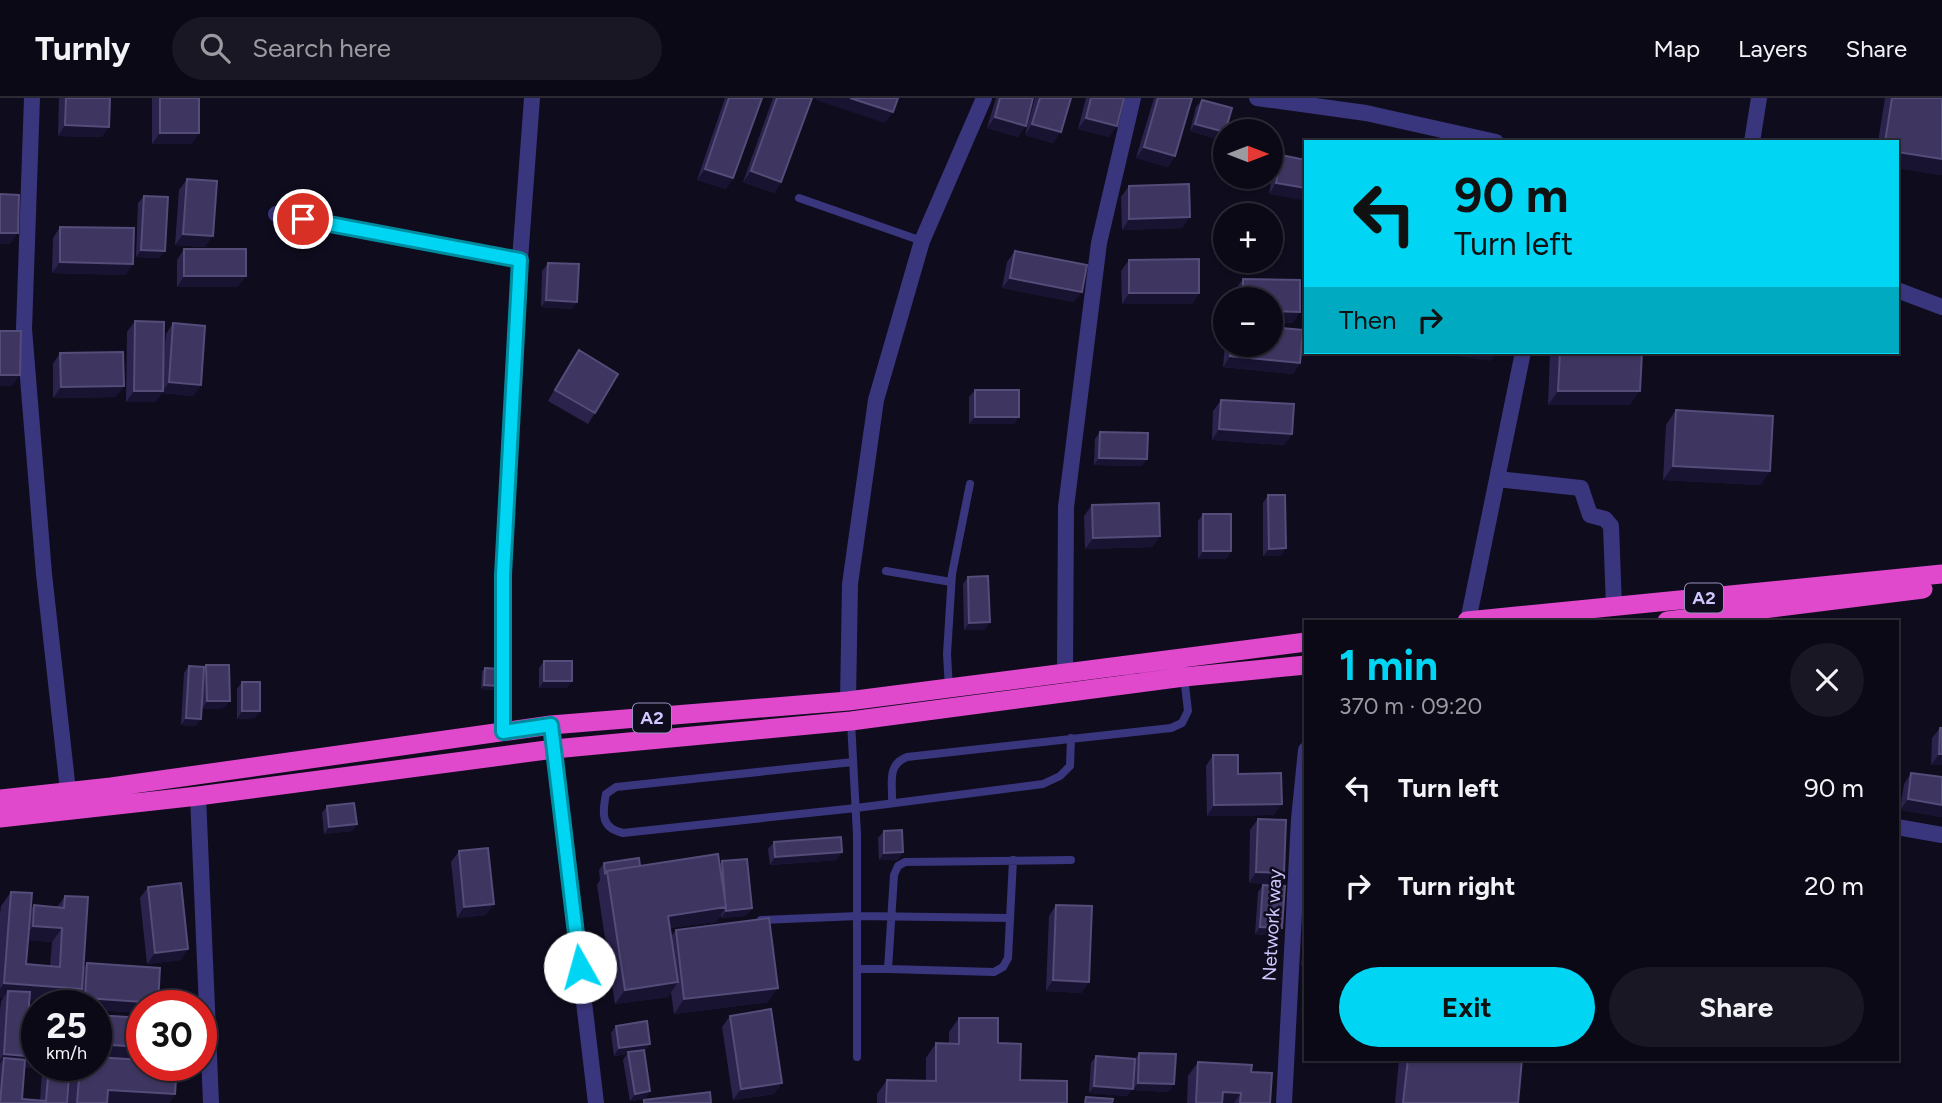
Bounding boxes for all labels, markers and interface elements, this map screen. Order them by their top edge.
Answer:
search box [172,17,662,80]
text: Turnly [35,29,130,68]
icon: search [196,29,234,67]
text: Search here [252,32,391,64]
text: Map [1653,34,1700,63]
text: Layers [1738,34,1807,63]
text: Share [1845,34,1907,63]
north arrow [1213,119,1283,189]
map controls [1213,119,1283,357]
text: 90 m [1454,165,1569,224]
icon: left [1339,168,1430,259]
pin [273,189,333,249]
icon: arrive [284,200,322,238]
button: + [1213,203,1283,273]
text: Turn left [1454,225,1573,263]
button: − [1213,287,1283,357]
icon: right [1411,301,1449,339]
text: Then [1339,304,1397,336]
road number: A2 [1685,584,1723,612]
text: 1 min [1339,640,1438,691]
button: close [1790,643,1864,717]
text: 370 m · 09:20 [1339,692,1482,720]
road number: A2 [633,704,671,732]
icon: left [1339,769,1377,807]
text: Turn left [1398,772,1499,804]
text: 90 m [1804,772,1864,804]
icon: right [1339,867,1377,905]
street label: Network way [1258,868,1286,982]
text: Turn right [1398,870,1515,902]
text: 20 m [1804,870,1864,902]
position arrow [543,930,617,1004]
button: Exit [1339,967,1595,1047]
button: Share [1609,967,1864,1047]
speed limit sign: 30 [126,990,217,1081]
text: 25 [46,1005,87,1047]
text: km/h [46,1042,87,1064]

